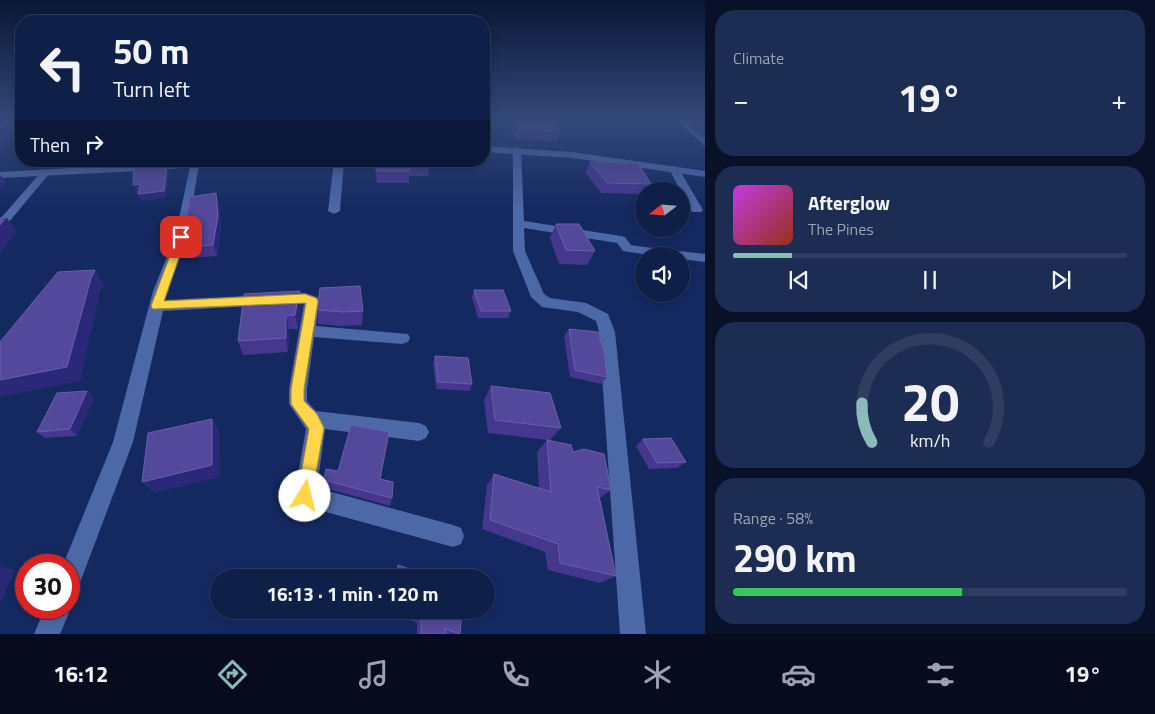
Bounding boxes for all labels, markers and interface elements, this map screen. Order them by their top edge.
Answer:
text: 50 m [113,24,189,78]
icon: left [30,35,95,100]
text: Climate [733,46,784,70]
text: 19° [898,69,962,127]
text: Turn left [113,72,190,106]
text: − [733,78,749,121]
text: + [1111,78,1127,121]
text: Then [30,130,70,159]
icon: right [80,130,108,158]
north arrow [635,182,690,238]
map controls [635,182,690,302]
text: Afterglow [808,188,890,217]
pin [160,216,202,258]
text: The Pines [808,217,874,241]
icon: arrive [167,223,195,251]
button: sound [635,247,690,302]
icon: previous [785,266,813,294]
icon: pause [916,266,944,294]
icon: next [1047,266,1075,294]
text: 20 [901,362,959,441]
text: km/h [910,427,950,454]
position arrow [278,469,330,521]
text: Range · 58% [733,506,813,530]
text: 290 km [733,529,857,587]
speed limit sign: 30 [15,554,80,619]
text: 16:13 · 1 min · 120 m [266,579,439,608]
text: 16:12 [53,657,108,691]
icon: directions [215,657,250,692]
icon: music [356,657,391,692]
icon: phone [498,657,533,692]
icon: climate [640,657,675,692]
icon: car [781,657,816,692]
icon: filters [923,657,958,692]
text: 19° [1065,657,1102,691]

